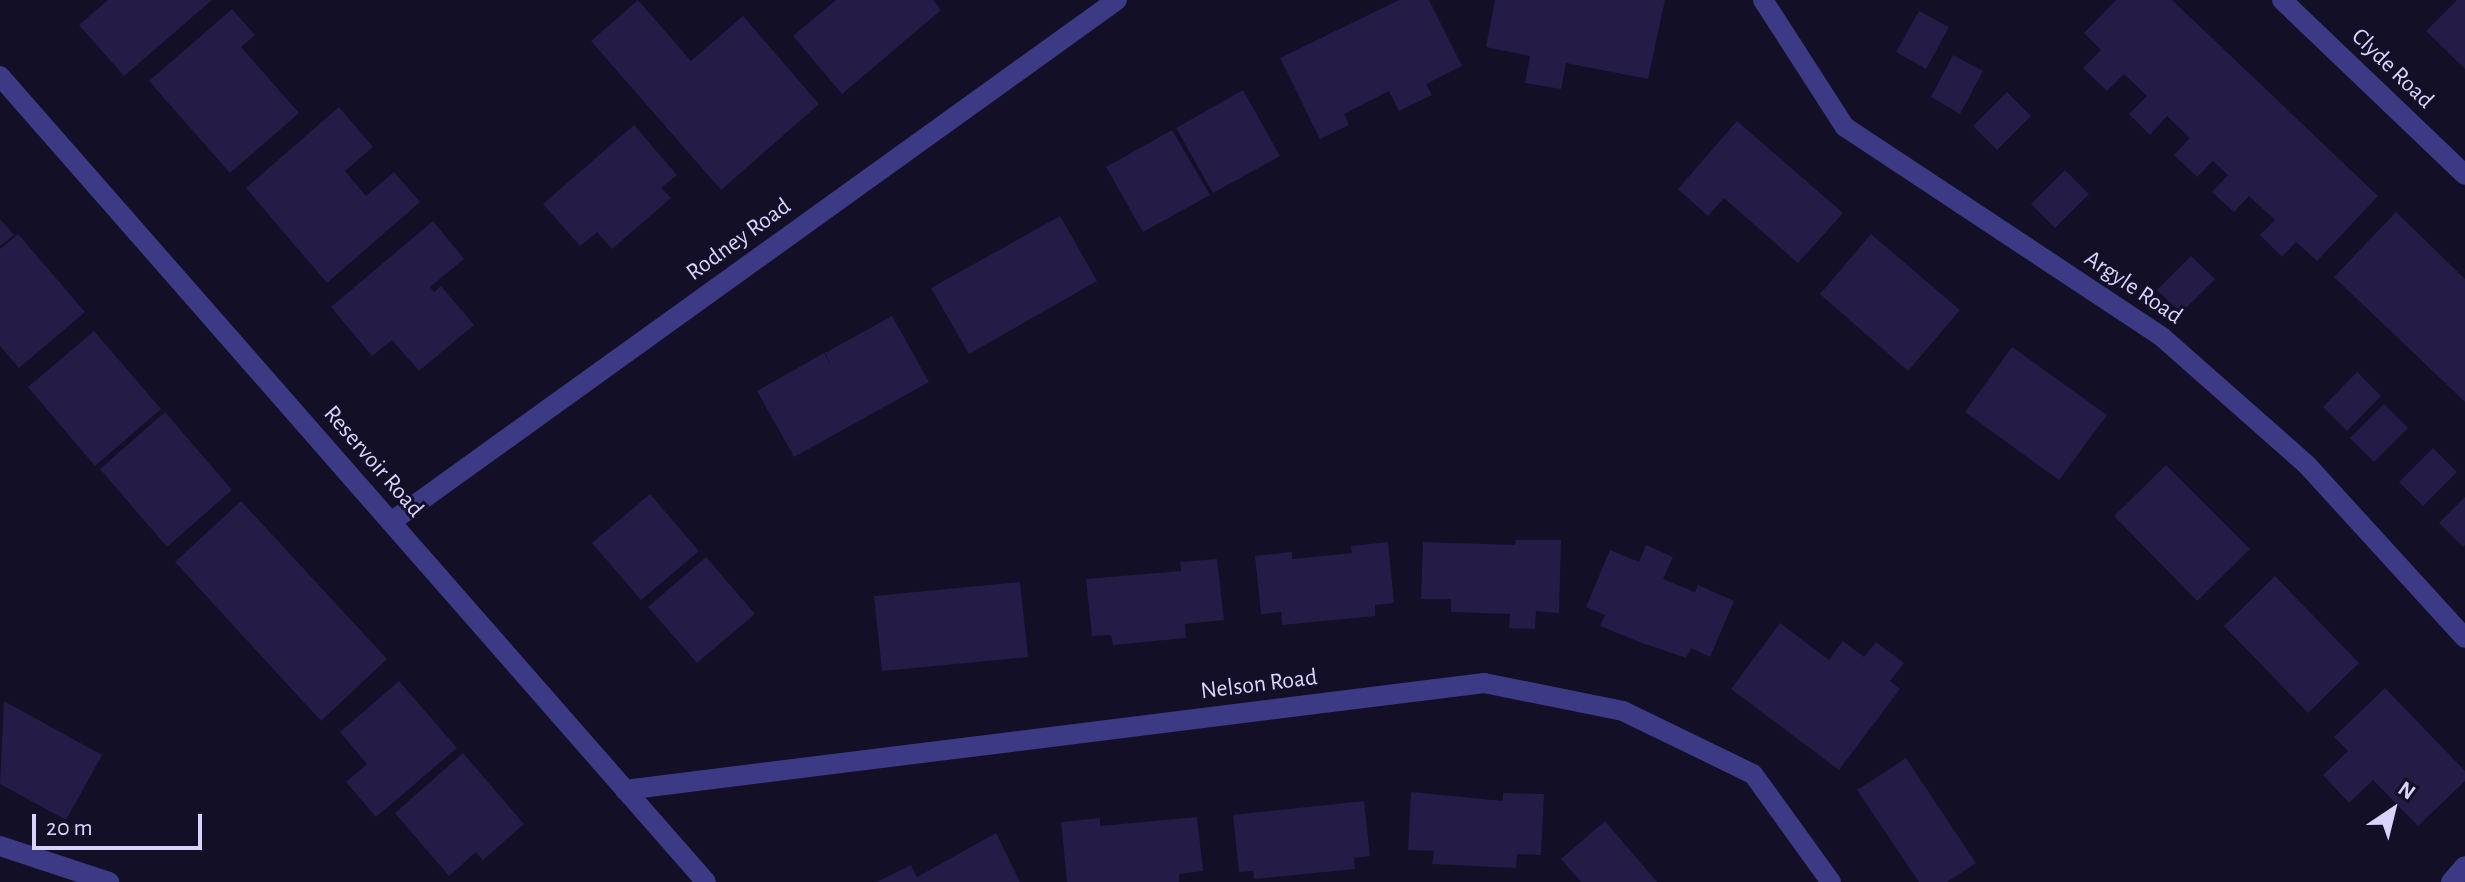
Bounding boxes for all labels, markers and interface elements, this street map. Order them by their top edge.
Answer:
street label: Clyde Road [2345,23,2439,115]
street label: Rodney Road [681,192,797,288]
street label: Argyle Road [2079,245,2187,331]
street label: Reservoir Road [317,400,429,524]
street label: Nelson Road [1199,664,1319,706]
north arrow [2353,770,2433,850]
text: N [2394,777,2419,804]
scale bar [36,798,206,848]
text: 20 m [46,816,93,840]

